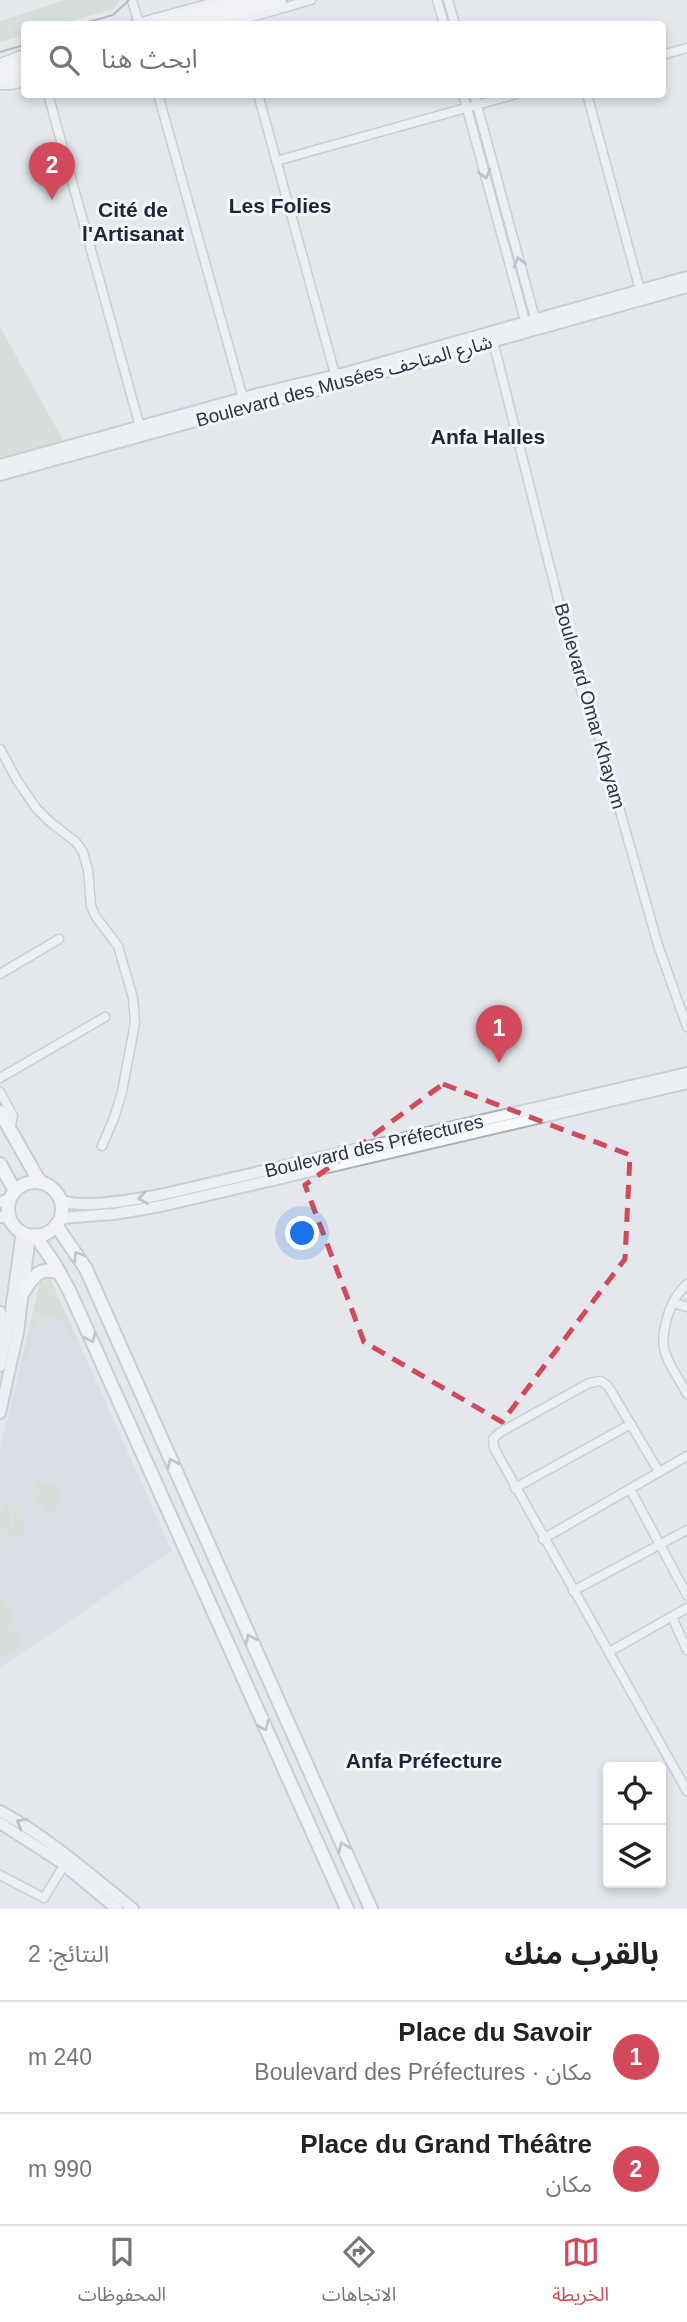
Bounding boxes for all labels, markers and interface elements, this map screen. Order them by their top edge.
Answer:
search box [21,21,666,98]
icon: search [45,41,83,79]
text: ابحث هنا [101,44,198,74]
pin: 2 [29,142,75,200]
one-way arrow [476,168,491,180]
district label: Les Folies [229,194,331,217]
district label: Cité de l'Artisanat [82,198,184,245]
one-way arrow [513,257,528,269]
street label: Boulevard des Musées شارع المتاحف [193,331,495,434]
district label: Anfa Halles [431,425,545,448]
street label: Boulevard Omar Khayam [551,601,629,811]
pin: 1 [476,1005,522,1063]
street label: Boulevard des Préfectures [263,1111,485,1181]
one-way arrow [137,1190,149,1205]
your location [285,1216,319,1250]
one-way arrow [73,1251,86,1264]
one-way arrow [83,1331,97,1343]
one-way arrow [166,1458,180,1470]
one-way arrow [244,1634,258,1646]
one-way arrow [256,1719,270,1731]
district label: Anfa Préfecture [346,1749,502,1772]
map controls [603,1762,666,1888]
button: locate [603,1762,666,1825]
one-way arrow [16,1818,28,1831]
button: layers [603,1825,666,1888]
one-way arrow [337,1842,351,1854]
text: بالقرب منك [504,1937,659,1970]
text: النتائج: 2 [28,1941,109,1967]
text: Place du Savoir [398,2017,592,2047]
text: 240 m [28,2044,92,2070]
text: 1 [630,2044,642,2070]
text: مكان · Boulevard des Préfectures [254,2059,592,2085]
text: Place du Grand Théâtre [300,2129,592,2159]
text: 990 m [28,2156,92,2182]
text: 2 [630,2156,642,2182]
text: مكان [546,2171,592,2197]
tab: المحفوظات [78,2233,166,2315]
tab: الاتجاهات [322,2233,396,2315]
tab: الخريطة [552,2233,609,2315]

